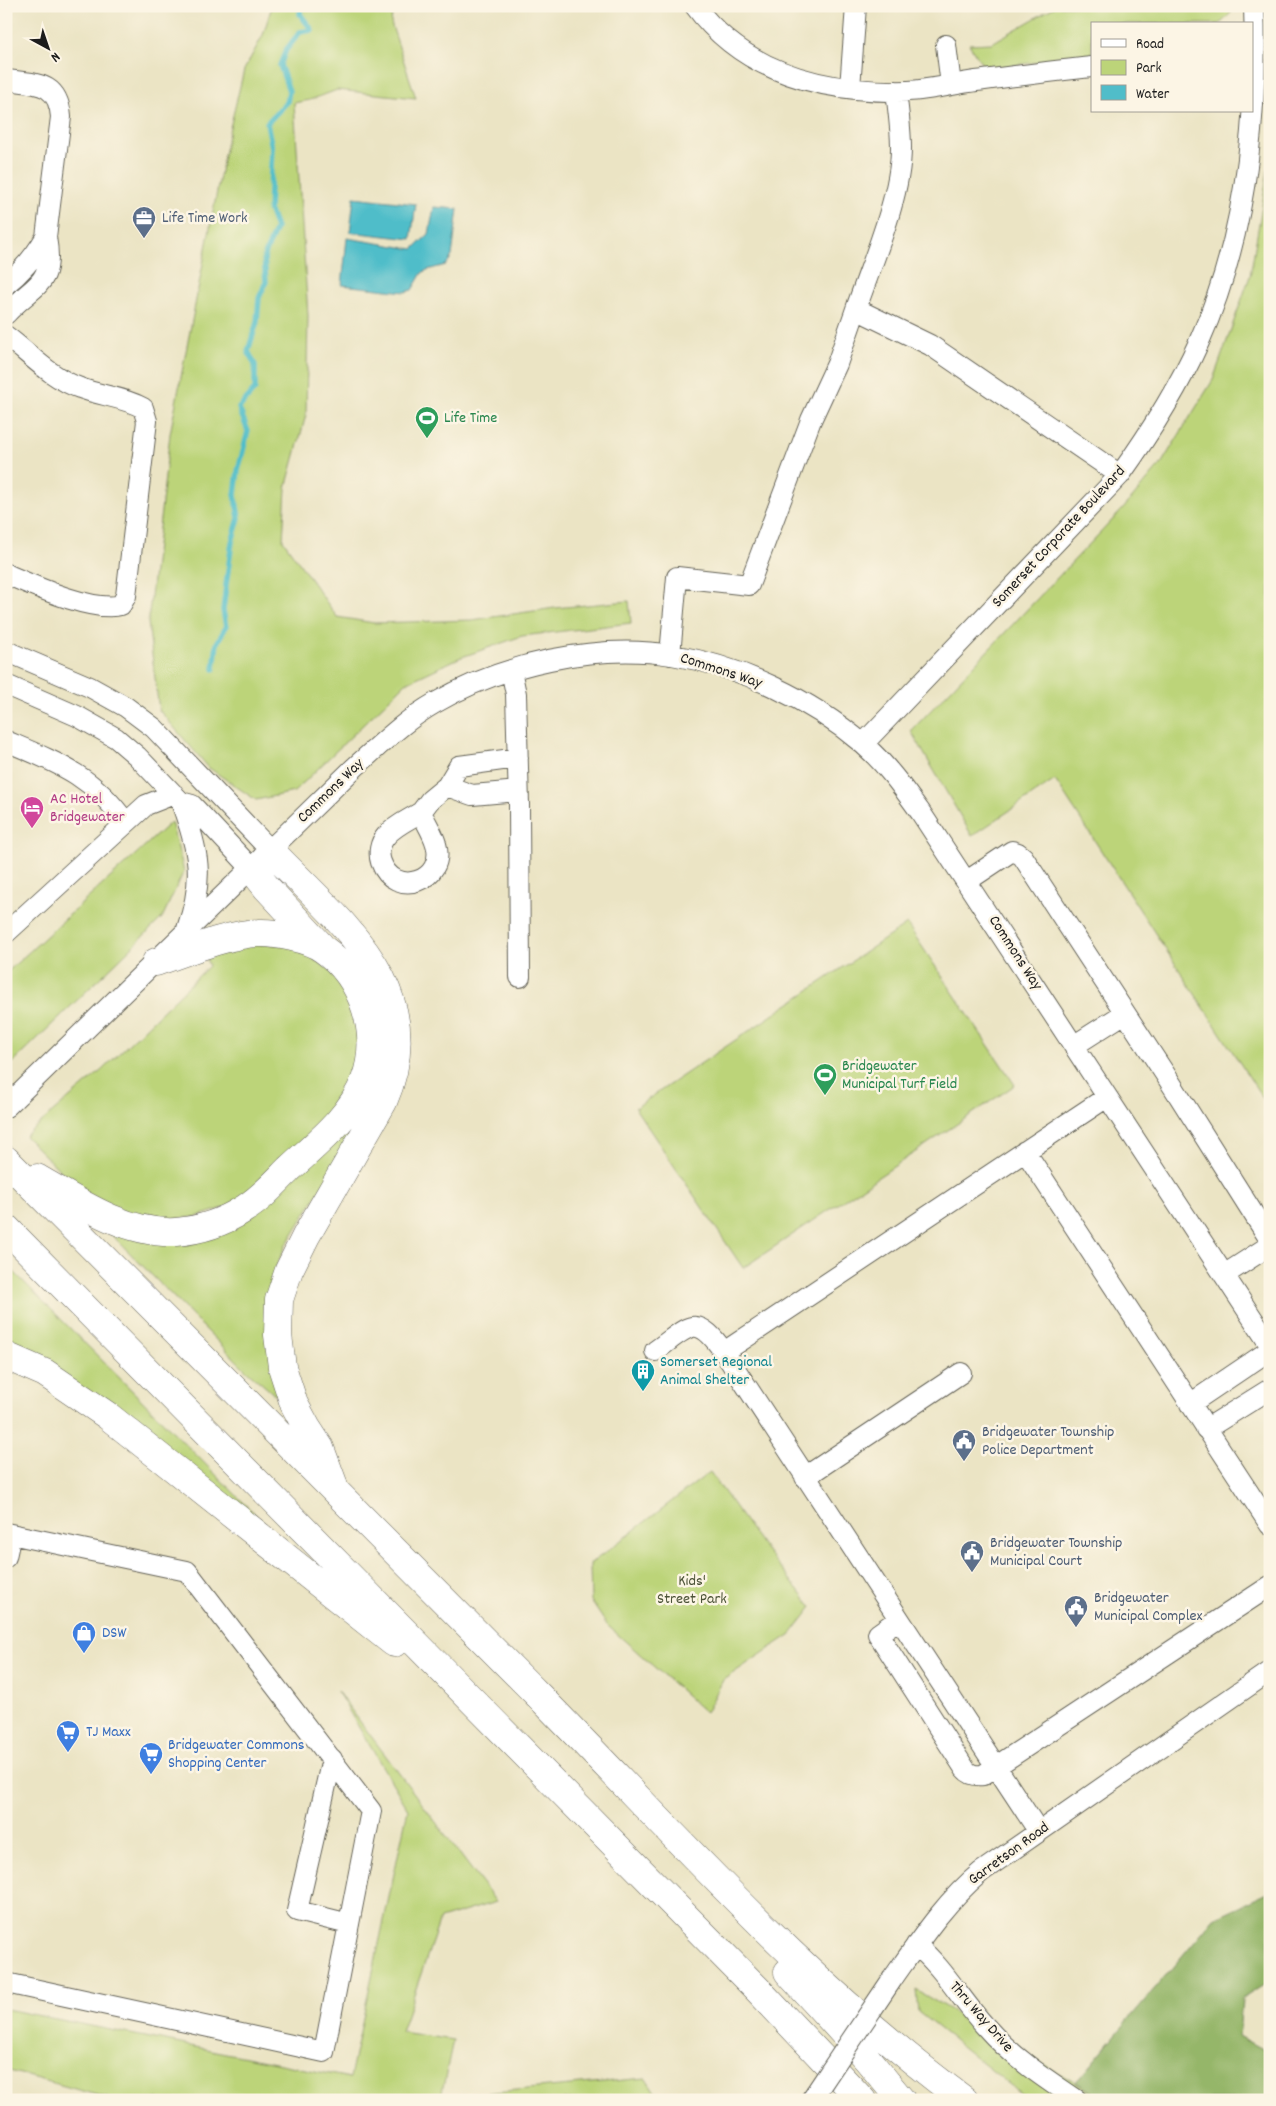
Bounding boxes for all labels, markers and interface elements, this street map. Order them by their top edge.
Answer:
north arrow [22,22,72,72]
legend [1091,22,1254,112]
text: Road [1136,34,1164,56]
text: N [46,47,64,66]
text: Park [1136,58,1162,80]
text: Water [1136,84,1170,106]
office icon: Life Time Work [131,205,157,239]
place label: Life Time Work [162,207,248,230]
sports icon: Life Time [414,405,440,439]
place label: Life Time [444,407,497,430]
street label: Somerset Corporate Boulevard [987,461,1131,613]
street label: Commons Way [677,647,766,695]
street label: Commons Way [292,753,370,829]
place label: AC Hotel Bridgewater [50,788,125,829]
hotel icon: AC Hotel Bridgewater [19,795,45,829]
street label: Commons Way [982,911,1048,995]
place label: Bridgewater Municipal Turf Field [842,1055,957,1096]
sports icon: Bridgewater Municipal Turf Field [812,1062,838,1096]
place label: Somerset Regional Animal Shelter [660,1351,772,1392]
building icon: Somerset Regional Animal Shelter [630,1358,656,1392]
place label: Bridgewater Township Police Department [982,1421,1115,1462]
public building icon: Bridgewater Township Police Department [951,1428,977,1462]
place label: Bridgewater Township Municipal Court [990,1532,1123,1573]
public building icon: Bridgewater Township Municipal Court [959,1539,985,1573]
park label: Kids' Street Park [657,1570,727,1611]
place label: Bridgewater Municipal Complex [1094,1587,1203,1628]
public building icon: Bridgewater Municipal Complex [1063,1594,1089,1628]
shop icon: DSW [71,1620,97,1654]
place label: DSW [102,1622,127,1645]
supermarket icon: TJ Maxx [55,1719,81,1753]
place label: TJ Maxx [86,1721,131,1744]
place label: Bridgewater Commons Shopping Center [168,1734,305,1775]
supermarket icon: Bridgewater Commons Shopping Center [138,1741,164,1775]
street label: Garretson Road [964,1817,1054,1891]
street label: Thru Way Drive [943,1976,1019,2058]

